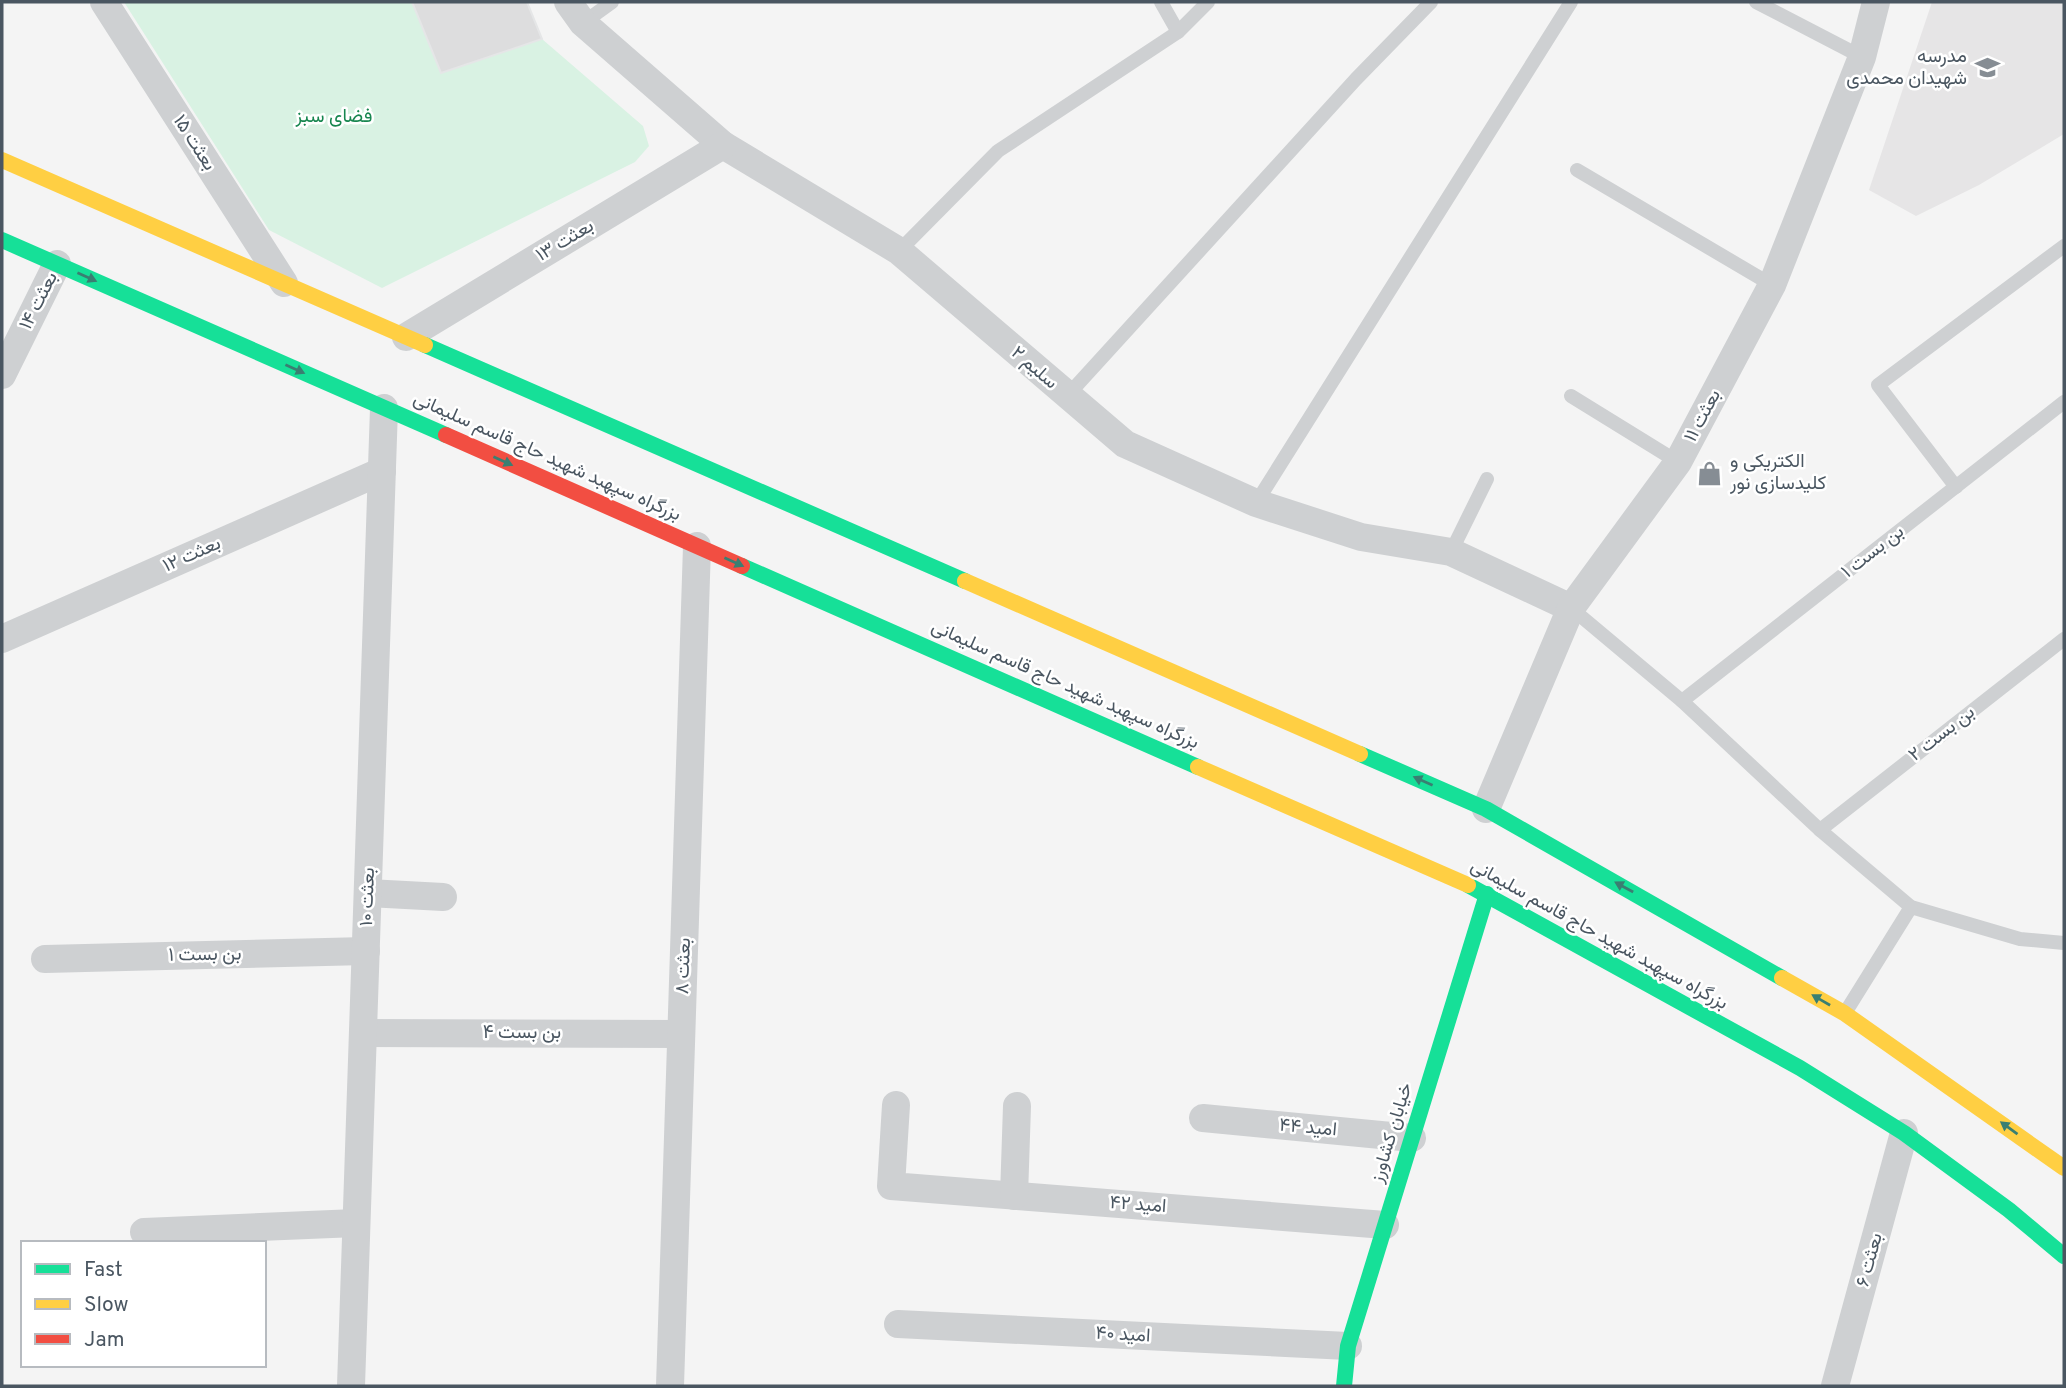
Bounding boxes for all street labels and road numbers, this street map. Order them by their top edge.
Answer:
street label: بعثت ۱۵ [167,110,221,176]
street label: بعثت ۱۳ [532,214,598,268]
street label: بعثت ۱۴ [14,268,64,334]
street label: سلیم ۲ [1006,341,1062,395]
street label: بعثت ۱۱ [1679,385,1727,447]
street label: بزرگراه سپهبد شهید حاج قاسم سلیمانی [409,387,685,527]
street label: بن بست ۱ [1837,520,1909,584]
street label: بعثت ۱۲ [159,532,225,578]
street label: بزرگراه سپهبد شهید حاج قاسم سلیمانی [927,615,1203,755]
street label: بن بست ۲ [1904,701,1980,767]
street label: بزرگراه سپهبد شهید حاج قاسم سلیمانی [1466,854,1732,1016]
street label: بعثت ۱۰ [355,867,381,927]
street label: بعثت ۸ [671,937,697,995]
street label: بن بست ۱ [168,942,242,968]
street label: بن بست ۴ [483,1021,561,1045]
street label: خیابان کشاورز [1365,1080,1419,1187]
street label: امید ۴۴ [1278,1114,1338,1142]
street label: امید ۴۲ [1109,1191,1167,1219]
street label: بعثت ۶ [1851,1230,1889,1290]
street label: امید ۴۰ [1095,1322,1151,1348]

